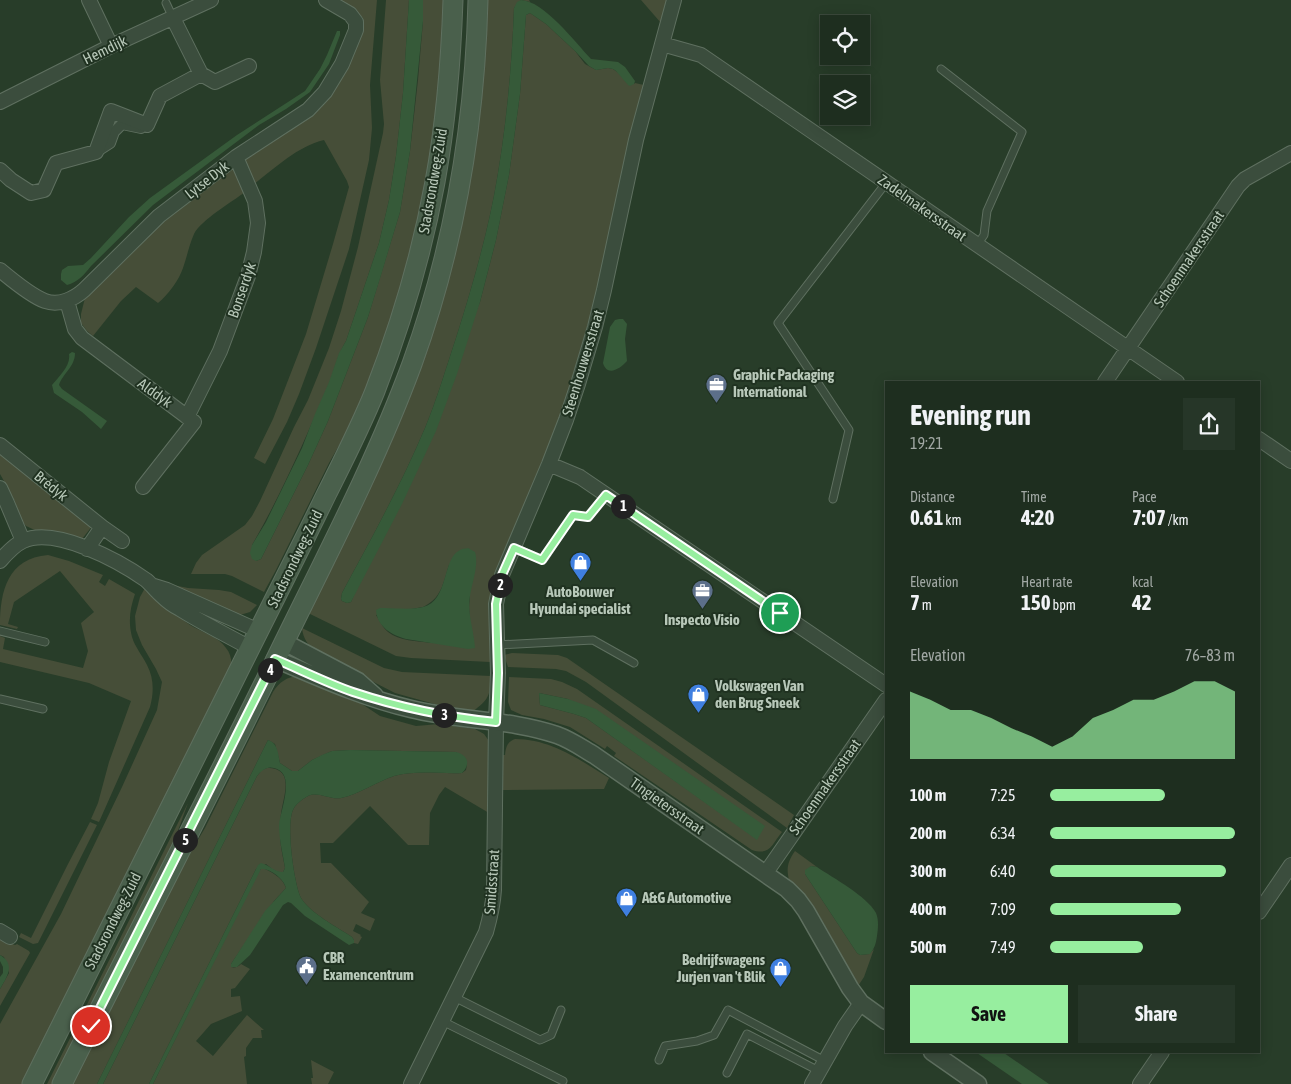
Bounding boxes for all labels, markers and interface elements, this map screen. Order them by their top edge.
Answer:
map controls [820,15,870,125]
button: locate [820,15,870,65]
street label: Hemdijk [80,31,130,67]
button: layers [820,75,870,125]
street label: Stadsrondweg-Zuid [415,127,450,235]
street label: Lytse Dyk [181,157,232,202]
street label: Zadelmakersstraat [875,171,970,244]
street label: Schoenmakersstraat [1150,207,1227,310]
street label: Bonserdyk [224,259,259,320]
street label: Steenhouwersstraat [558,308,607,418]
place label: Graphic Packaging International [733,366,835,400]
office icon: Graphic Packaging International [705,372,729,403]
street label: Alddyk [135,374,176,411]
button: share [1183,398,1235,450]
text: Evening run [910,399,1031,431]
text: 19:21 [910,434,943,452]
street label: Brédyk [31,467,72,504]
text: Distance [910,489,955,505]
text: Time [1021,489,1047,505]
text: Pace [1132,489,1157,505]
pin: 1 [610,494,636,518]
text: 1 [620,498,627,514]
text: 0.61 [910,505,943,529]
text: 4:20 [1021,505,1054,529]
text: 7:07 [1132,505,1166,529]
street label: Stadsrondweg-Zuid [264,507,325,610]
text: km [943,512,962,528]
text: /km [1166,512,1189,528]
shop icon: AutoBouwer Hyundai specialist [568,551,592,582]
pin: 2 [488,572,512,598]
text: Elevation [910,574,959,590]
text: Heart rate [1021,574,1073,590]
text: kcal [1132,574,1153,590]
text: 2 [497,577,504,593]
office icon: Inspecto Visio [690,579,714,610]
place label: AutoBouwer Hyundai specialist [529,583,631,617]
text: 7 [910,590,920,614]
text: 150 [1021,590,1051,614]
text: 42 [1132,590,1152,614]
pin [759,592,801,634]
text: m [920,597,932,613]
text: bpm [1051,597,1076,613]
icon: arrive [766,599,794,627]
place label: Inspecto Visio [664,611,740,628]
text: Elevation [910,646,965,664]
text: 76–83 m [1185,646,1235,664]
pin: 4 [258,658,282,682]
text: 4 [267,662,274,678]
place label: Volkswagen Van den Brug Sneek [714,677,804,711]
shop icon: Volkswagen Van den Brug Sneek [687,683,711,714]
pin: 3 [432,702,456,728]
text: 3 [441,707,448,723]
street label: Schoenmakersstraat [785,736,864,838]
street label: Tingietersstraat [627,774,708,837]
text: 100 m [910,786,946,804]
text: 7:25 [990,786,1015,804]
text: 200 m [910,824,946,842]
text: 6:34 [990,824,1015,842]
pin: 5 [172,828,198,852]
text: 5 [182,832,189,848]
street label: Smidsstraat [481,849,502,915]
text: 300 m [910,862,946,880]
text: 6:40 [990,862,1015,880]
street label: Stadsrondweg-Zuid [81,870,144,972]
shop icon: A&G Automotive [614,886,638,917]
place label: A&G Automotive [641,889,732,906]
text: 400 m [910,900,946,918]
text: 7:09 [990,900,1016,918]
text: 500 m [910,938,946,956]
text: 7:49 [990,938,1015,956]
place label: CBR Examencentrum [323,949,414,983]
place label: Bedrijfswagens Jurjen van 't Blik [676,951,766,985]
public building icon: CBR Examencentrum [295,955,319,986]
shop icon: Bedrijfswagens Jurjen van 't Blik [769,957,793,988]
button: Save [910,985,1068,1043]
button: Share [1078,985,1235,1043]
pin [70,1005,112,1047]
icon: check [77,1012,105,1040]

